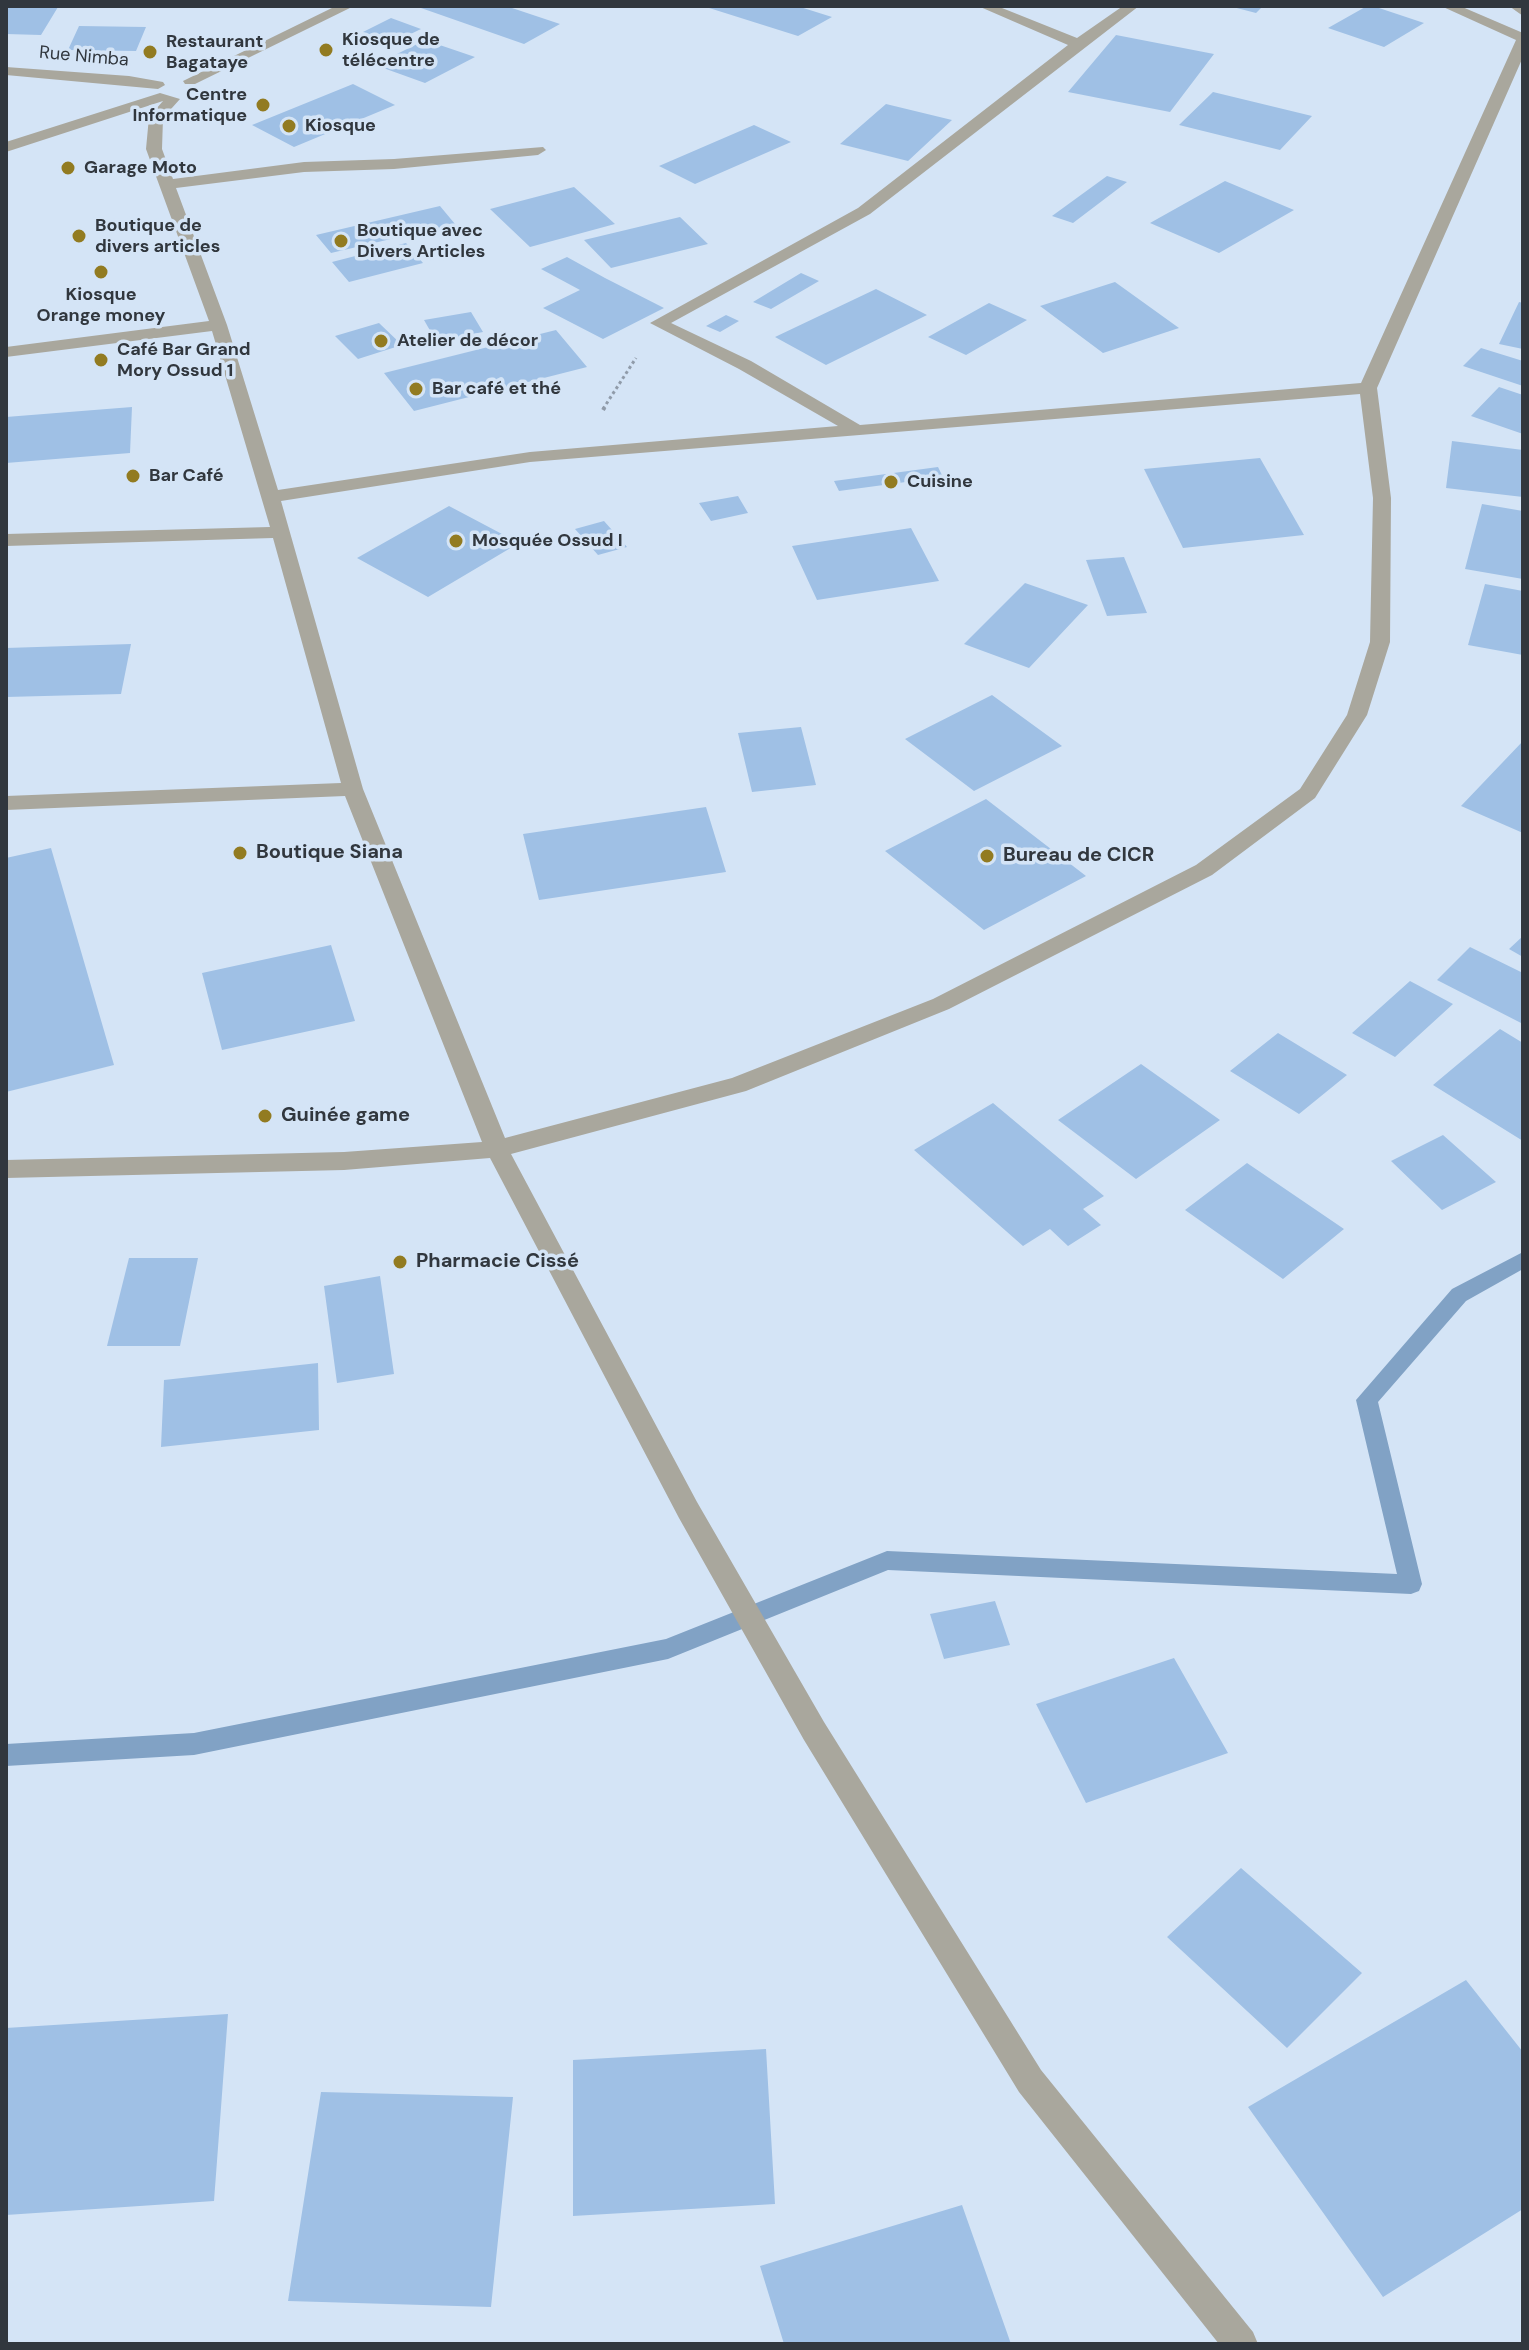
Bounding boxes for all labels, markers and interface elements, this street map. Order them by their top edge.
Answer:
place label: Kiosque de télécentre [342,29,440,72]
place label: Restaurant Bagataye [166,31,263,74]
marker: Kiosque de télécentre [317,41,335,59]
street label: Rue Nimba [38,42,130,72]
marker: Restaurant Bagataye [141,43,159,61]
place label: Centre Informatique [133,84,247,126]
marker: Centre Informatique [254,96,272,114]
place label: Kiosque [305,115,376,137]
marker: Kiosque [280,117,298,135]
place label: Garage Moto [84,157,197,179]
marker: Garage Moto [59,159,77,177]
place label: Boutique de divers articles [95,215,220,258]
place label: Boutique avec Divers Articles [357,220,485,262]
marker: Boutique de divers articles [70,227,88,245]
marker: Boutique avec Divers Articles [332,232,350,250]
marker: Kiosque Orange money [92,263,110,281]
place label: Kiosque Orange money [37,284,165,326]
place label: Atelier de décor [397,330,538,352]
marker: Atelier de décor [372,332,390,350]
place label: Café Bar Grand Mory Ossud 1 [117,339,251,382]
marker: Café Bar Grand Mory Ossud 1 [92,351,110,369]
place label: Bar café et thé [432,378,561,400]
marker: Bar café et thé [407,380,425,398]
place label: Bar Café [149,465,224,487]
marker: Bar Café [124,467,142,485]
place label: Cuisine [907,471,973,493]
marker: Cuisine [882,473,900,491]
place label: Mosquée Ossud I [472,530,623,552]
marker: Mosquée Ossud I [447,532,465,550]
place label: Boutique Siana [256,841,403,865]
marker: Boutique Siana [231,844,249,862]
place label: Bureau de CICR [1003,844,1154,868]
marker: Bureau de CICR [978,847,996,865]
place label: Guinée game [281,1104,410,1128]
marker: Guinée game [256,1107,274,1125]
place label: Pharmacie Cissé [416,1250,579,1274]
marker: Pharmacie Cissé [391,1253,409,1271]

